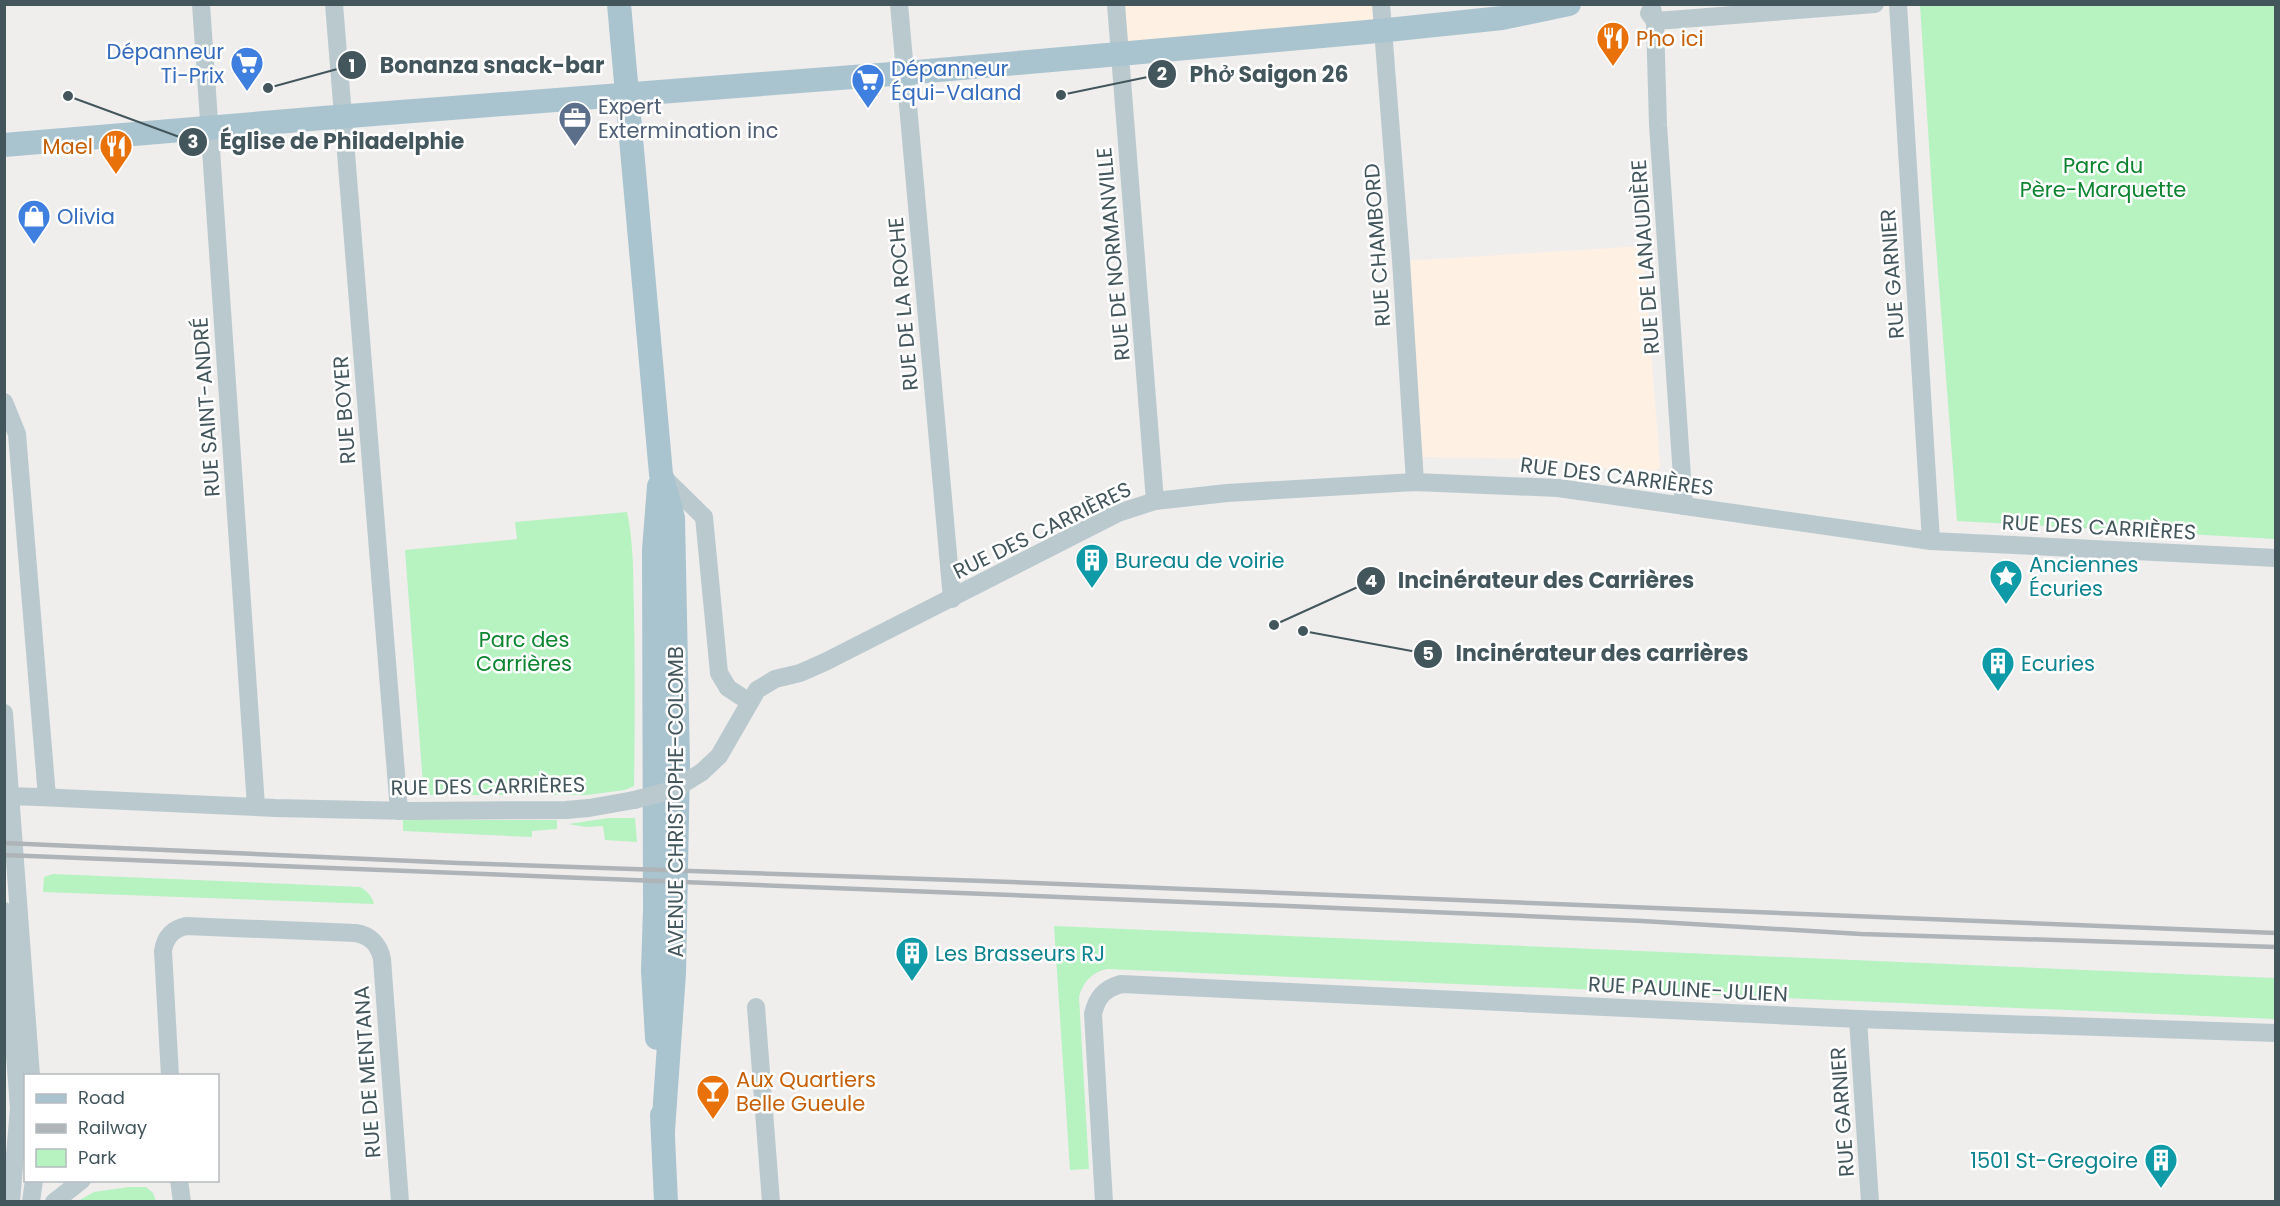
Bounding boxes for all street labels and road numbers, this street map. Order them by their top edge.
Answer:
street label: RUE DE NORMANVILLE [1089,146,1137,362]
street label: RUE DE LANAUDIÈRE [1624,159,1666,355]
street label: RUE CHAMBORD [1357,163,1397,327]
street label: RUE GARNIER [1873,208,1911,340]
street label: RUE DE LA ROCHE [881,216,925,392]
street label: RUE SAINT-ANDRÉ [185,316,227,498]
street label: RUE BOYER [326,355,362,465]
street label: RUE DES CARRIÈRES [1519,450,1715,502]
street label: RUE DES CARRIÈRES [948,474,1136,586]
street label: RUE DES CARRIÈRES [2001,507,2197,547]
street label: AVENUE CHRISTOPHE-COLOMB [661,646,690,958]
street label: RUE DES CARRIÈRES [390,770,586,802]
street label: RUE PAULINE-JULIEN [1587,969,1789,1009]
street label: RUE DE MENTANA [347,985,387,1159]
street label: RUE GARNIER [1823,1046,1861,1178]

